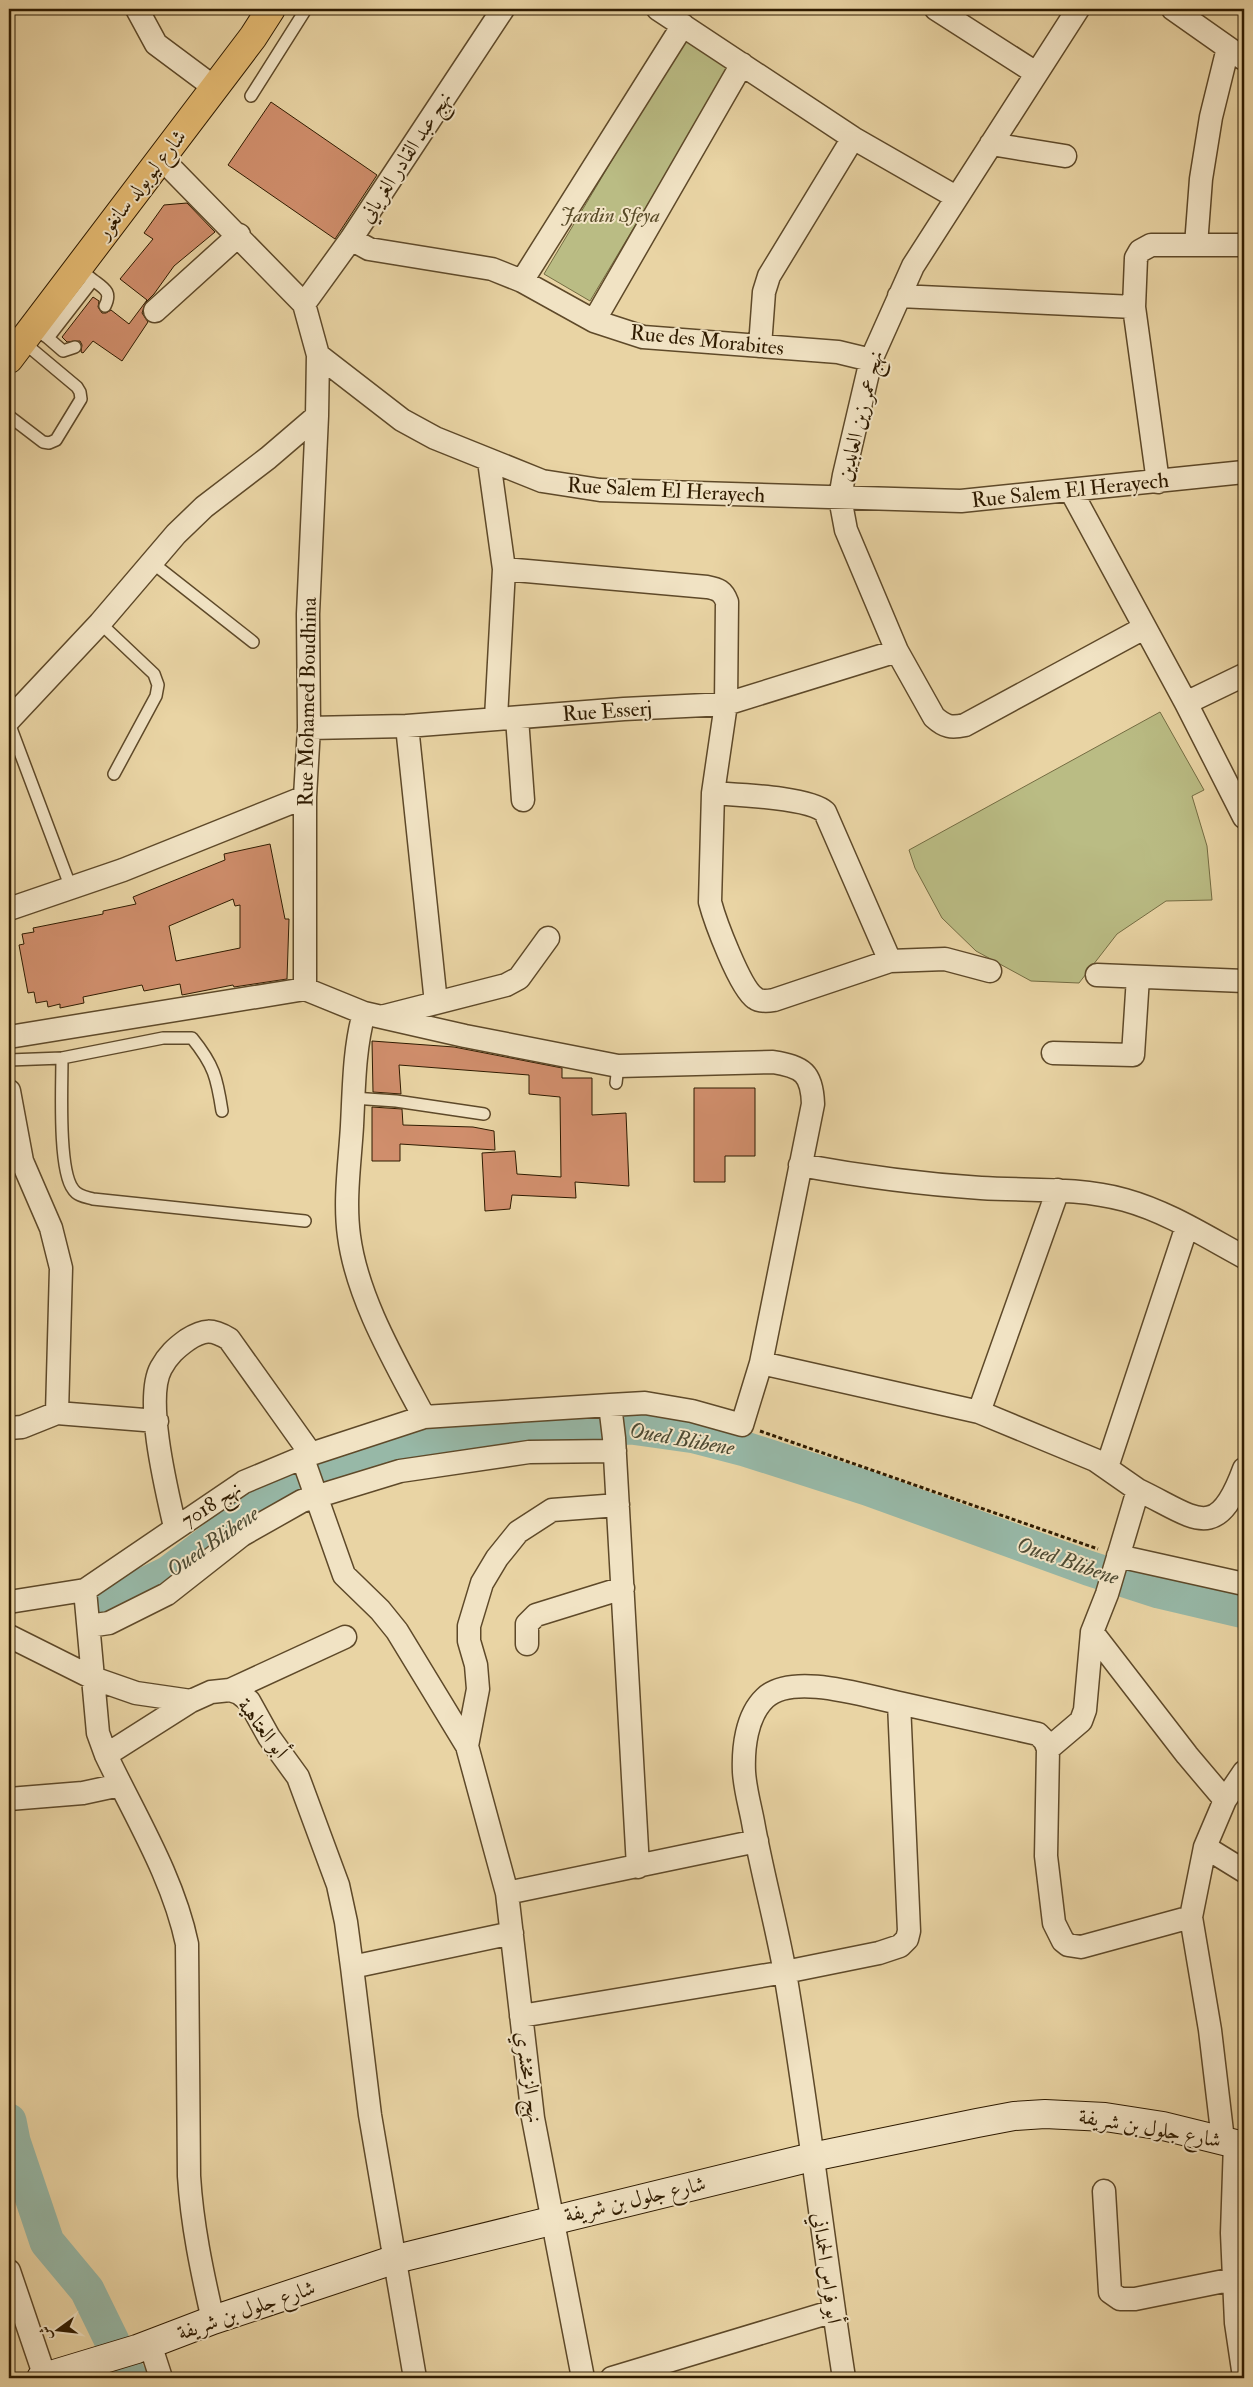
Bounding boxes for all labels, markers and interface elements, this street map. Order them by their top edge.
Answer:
street label: نهج عبد القادر الغرياني [353,86,462,231]
street label: شارع ليوبولد سانغور [89,124,196,248]
park label: Jardin Sfeya [560,202,660,229]
street label: Rue des Morabites [629,319,785,362]
street label: نهج عمر زين العابدين [831,348,895,486]
street label: Rue Salem El Herayech [970,467,1170,514]
street label: Rue Salem El Herayech [566,472,766,509]
street label: Rue Mohamed Boudhina [292,597,323,807]
street label: Rue Esserj [561,695,653,728]
water label: Oued Blibene [627,1416,737,1462]
street label: نهج 7018 [176,1475,249,1538]
water label: Oued Blibene [161,1499,265,1584]
water label: Oued Blibene [1013,1530,1123,1592]
street label: أبو العتاهية [231,1691,296,1764]
street label: نهج الزمخشري [504,2029,548,2125]
street label: شارع جلول بن شريفة [1076,2103,1223,2158]
street label: شارع جلول بن شريفة [562,2170,709,2233]
street label: أبو فراس الحمداني [802,2211,850,2326]
street label: شارع جلول بن شريفة [174,2274,320,2350]
north arrow [32,2304,82,2354]
text: ش [36,2324,56,2342]

